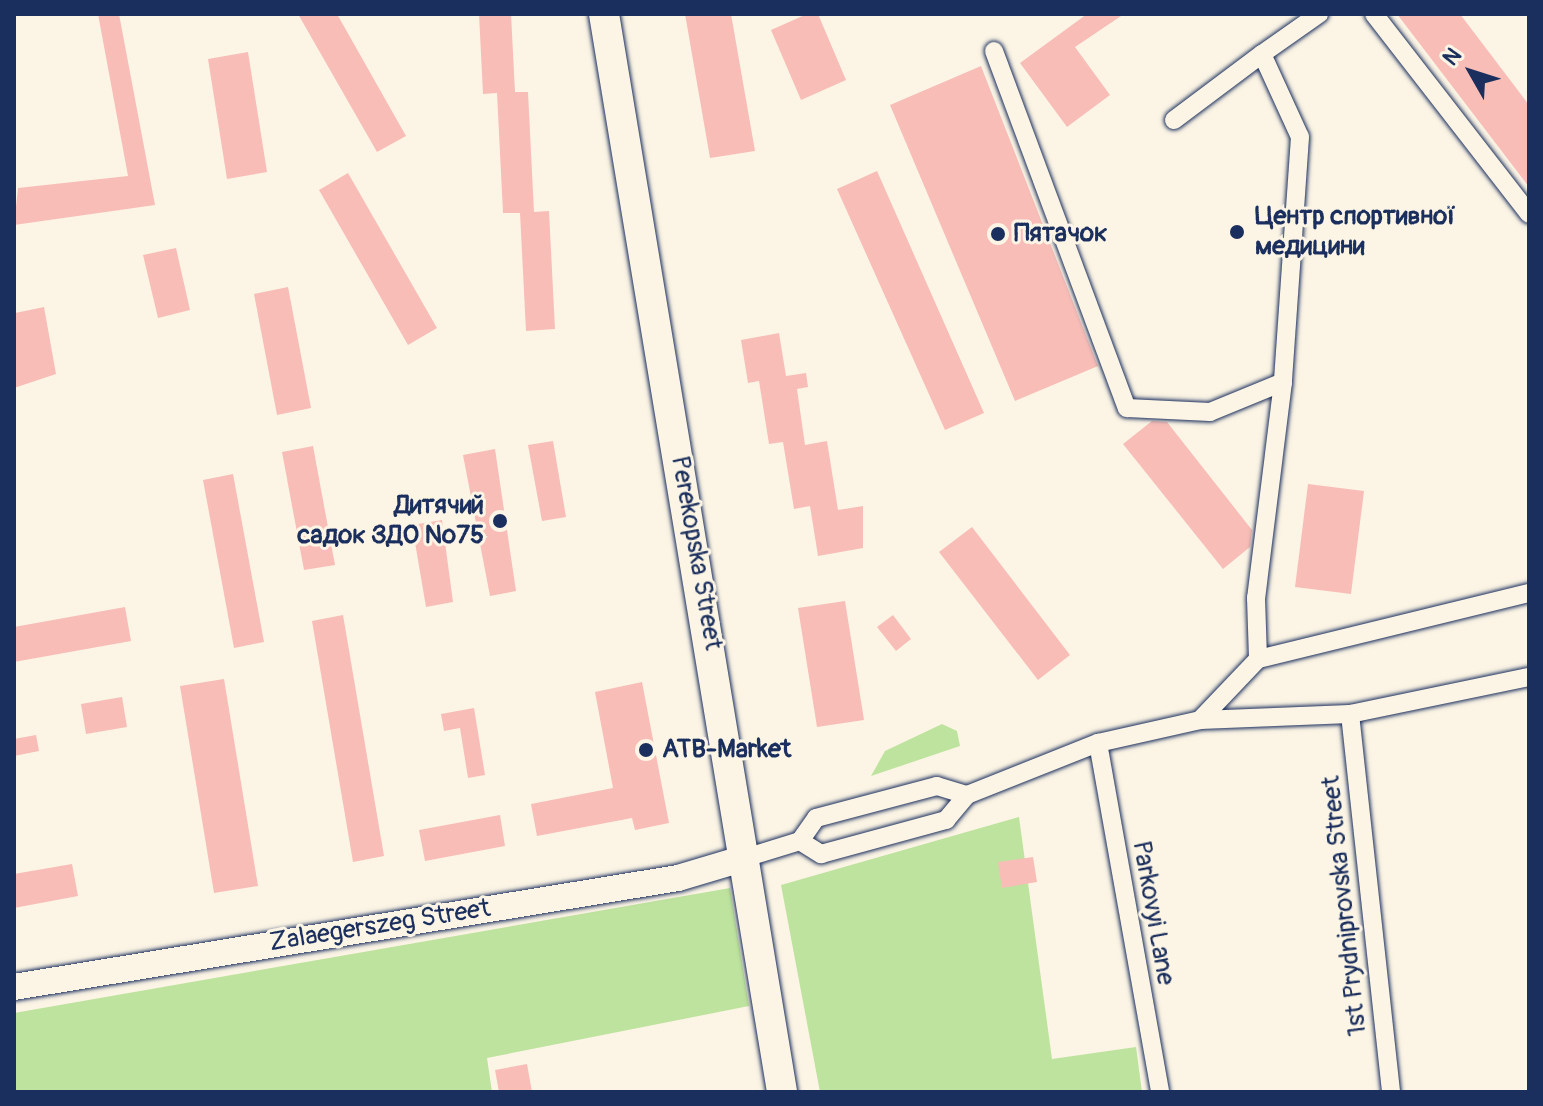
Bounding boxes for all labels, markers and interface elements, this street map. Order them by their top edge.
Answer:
north arrow [1431,32,1511,112]
text: N [1437,42,1468,71]
place label: Центр спортивної медицини [1255,201,1456,262]
place label: Пятачок [1014,218,1107,250]
marker: Центр спортивної медицини [1226,221,1248,243]
marker: Пятачок [989,225,1007,243]
street label: Perekopska Street [664,453,728,653]
place label: Дитячий садок ЗДО №75 [297,490,484,552]
marker: Дитячий садок ЗДО №75 [491,512,509,530]
place label: ATB-Market [662,734,791,766]
marker: ATB-Market [637,741,655,759]
street label: 1st Prydniprovska Street [1316,774,1374,1038]
street label: Parkovyi Lane [1125,838,1181,988]
street label: Zalaegerszeg Street [267,893,493,959]

